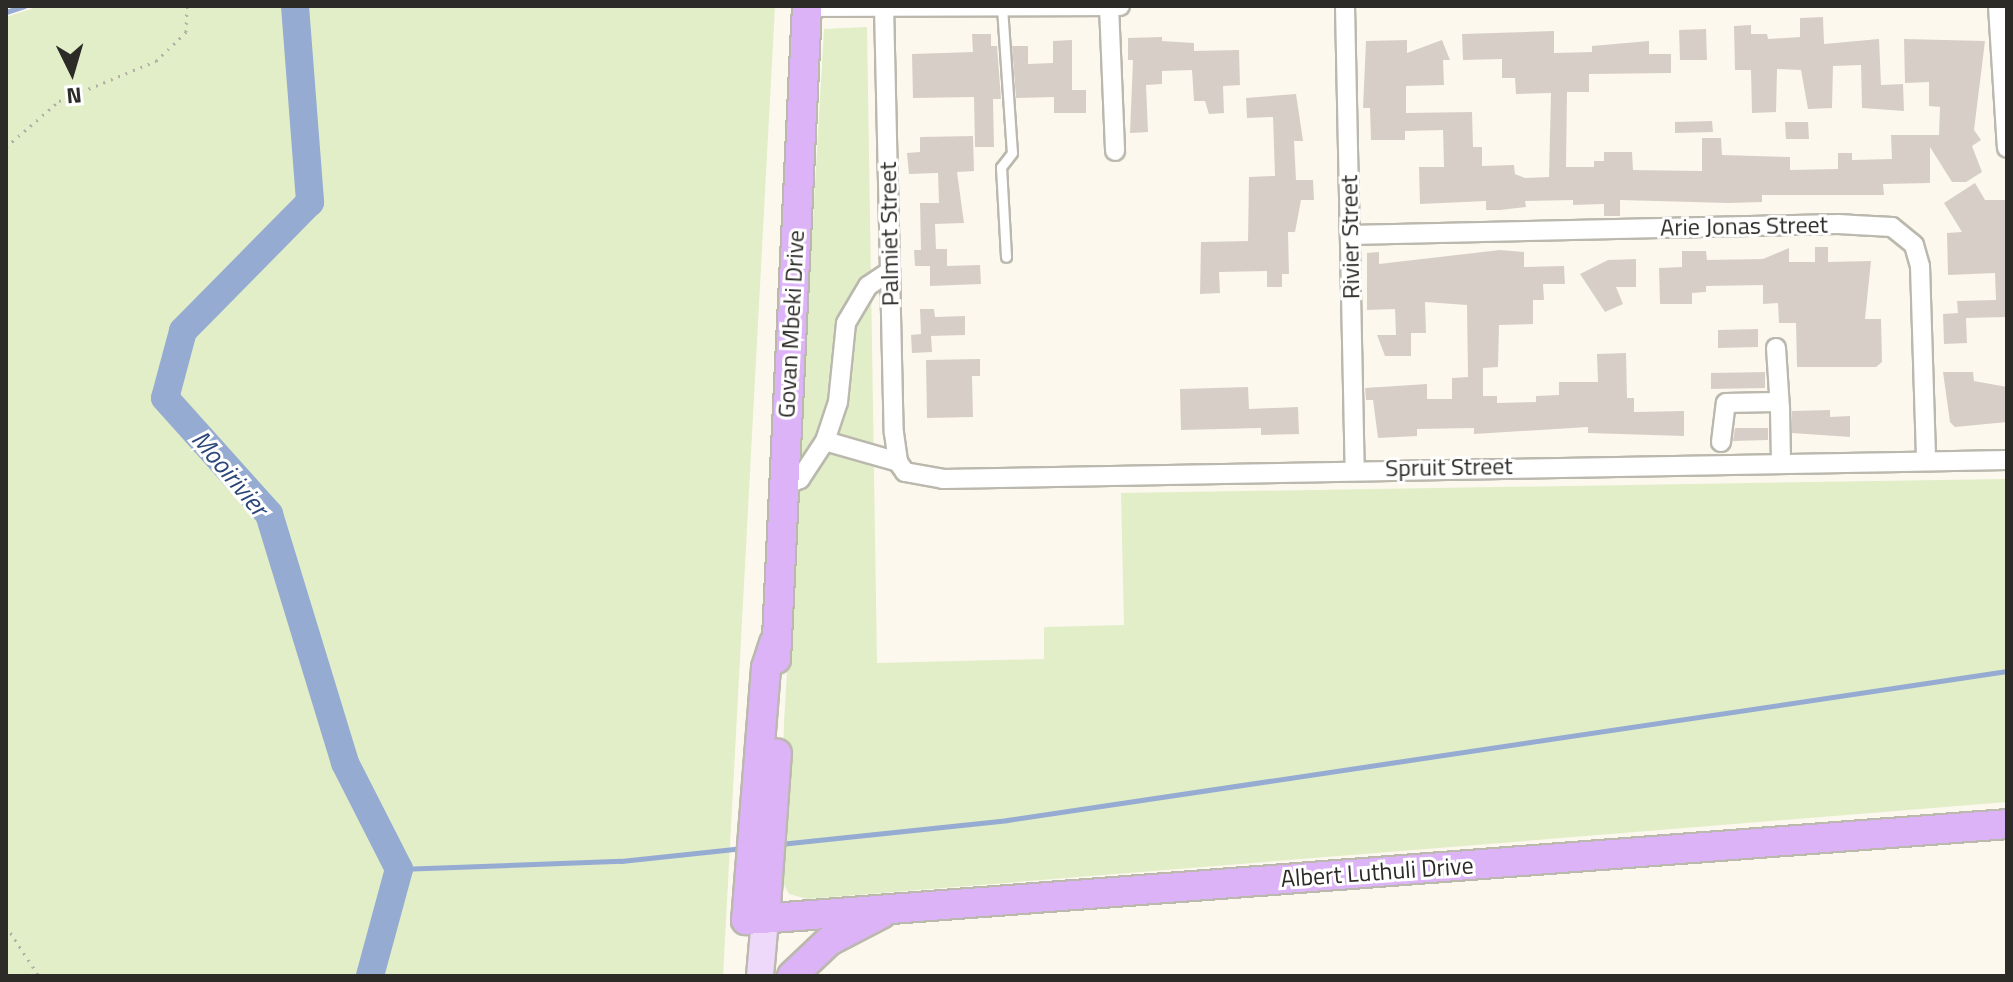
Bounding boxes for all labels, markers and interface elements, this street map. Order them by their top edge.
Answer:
north arrow [32,32,112,112]
text: N [65,78,83,114]
street label: Palmiet Street [873,161,905,307]
street label: Rivier Street [1335,175,1365,299]
street label: Arie Jonas Street [1660,210,1828,242]
street label: Govan Mbeki Drive [772,229,810,419]
water label: Mooirivier [185,424,275,522]
street label: Spruit Street [1385,451,1513,483]
street label: Albert Luthuli Drive [1280,851,1474,893]

